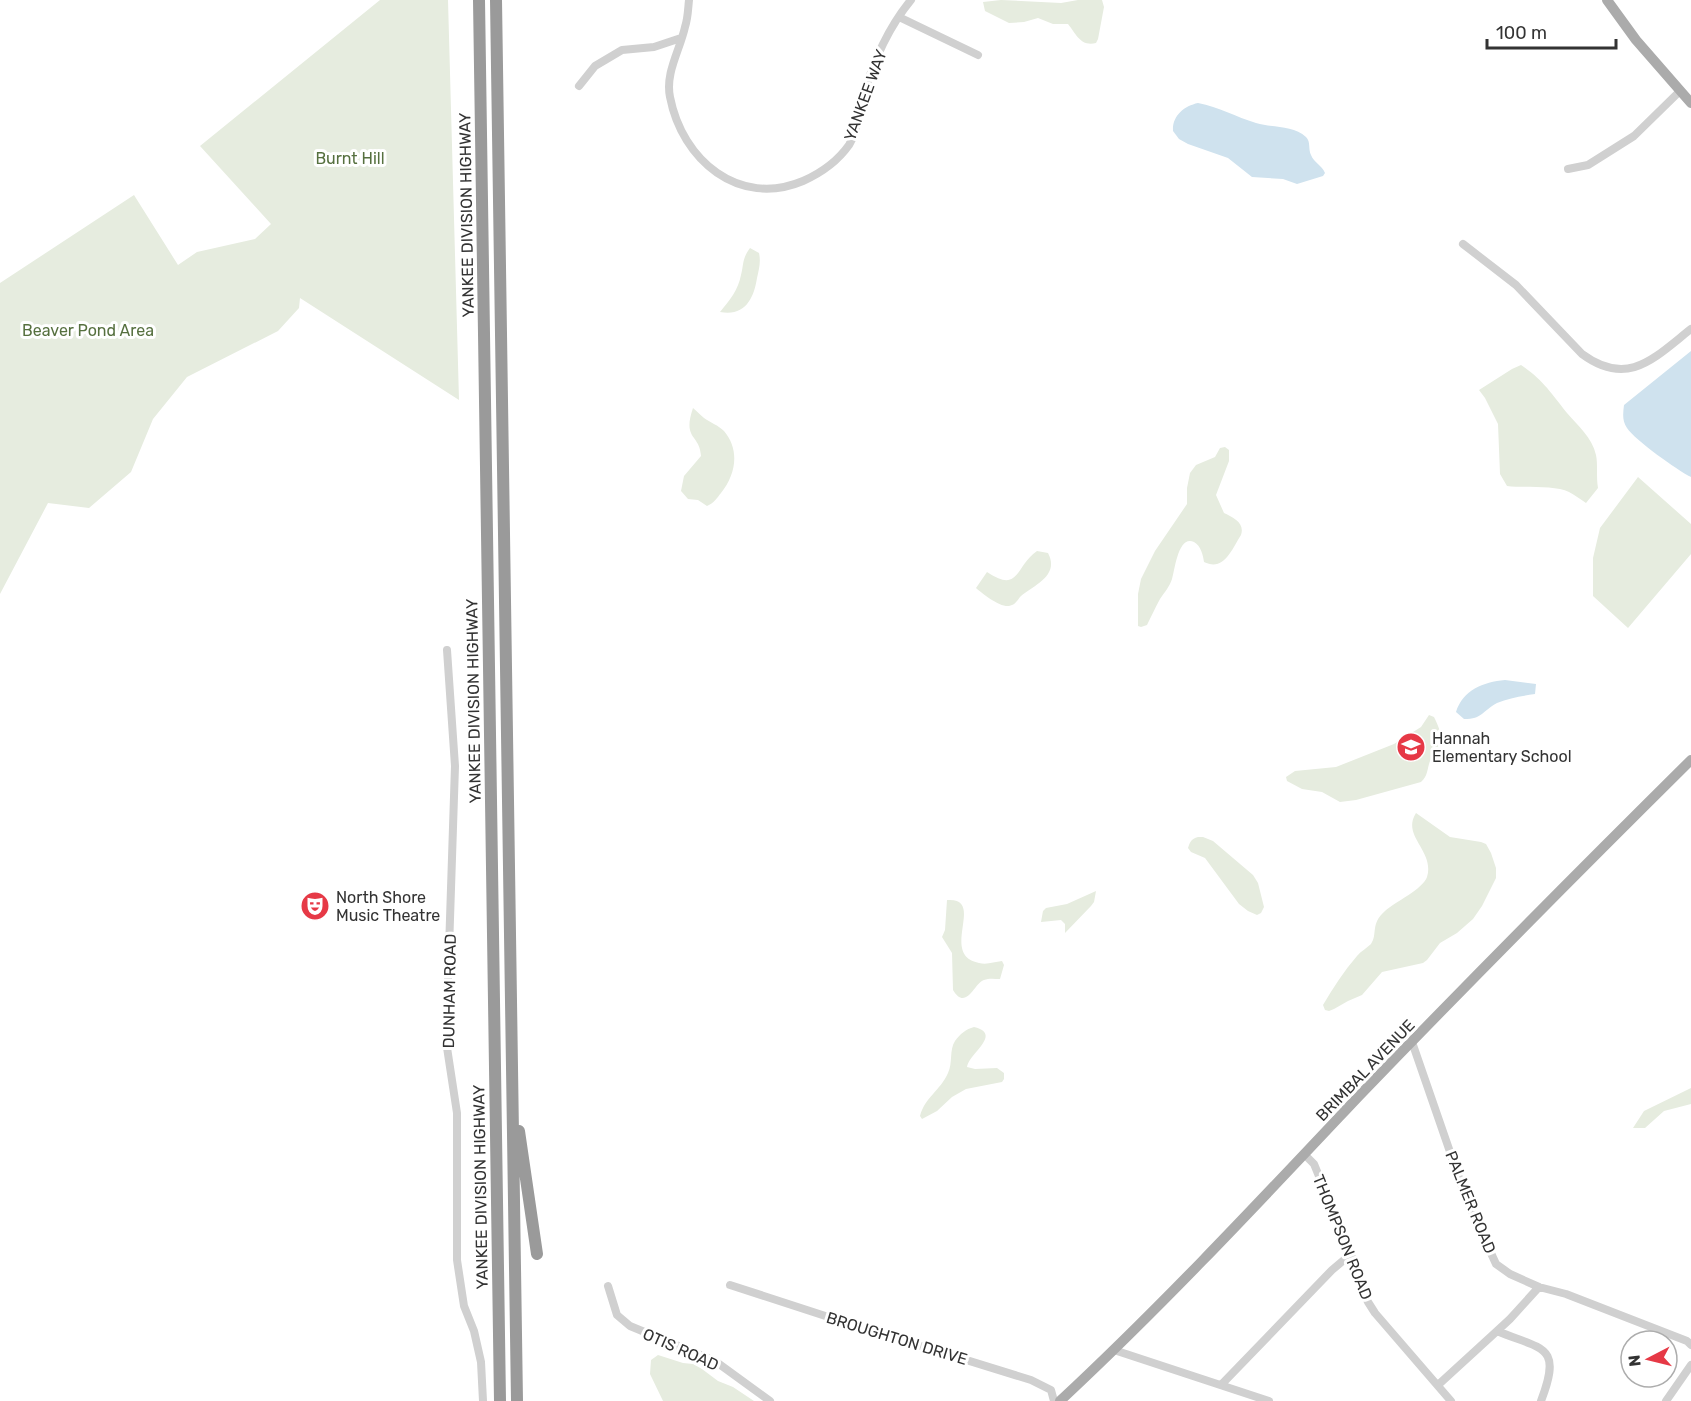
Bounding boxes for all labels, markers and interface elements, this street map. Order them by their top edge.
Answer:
scale bar [1487,12,1616,50]
text: 100 m [1496,22,1547,44]
street label: YANKEE WAY [840,47,891,144]
street label: YANKEE DIVISION HIGHWAY [455,112,478,318]
park label: Burnt Hill [315,149,385,168]
park label: Beaver Pond Area [22,321,154,340]
street label: YANKEE DIVISION HIGHWAY [462,598,485,804]
place label: Hannah Elementary School [1432,729,1572,766]
school or university icon: Hannah Elementary School [1395,731,1427,763]
place label: North Shore Music Theatre [336,888,440,925]
theatre icon: North Shore Music Theatre [299,890,331,922]
street label: DUNHAM ROAD [439,933,460,1049]
street label: BRIMBAL AVENUE [1312,1016,1419,1125]
street label: YANKEE DIVISION HIGHWAY [469,1084,492,1290]
street label: PALMER ROAD [1441,1148,1500,1256]
street label: THOMPSON ROAD [1309,1172,1376,1302]
street label: BROUGHTON DRIVE [824,1308,970,1369]
street label: OTIS ROAD [640,1324,722,1375]
north arrow [1619,1329,1679,1389]
text: N [1624,1354,1645,1368]

